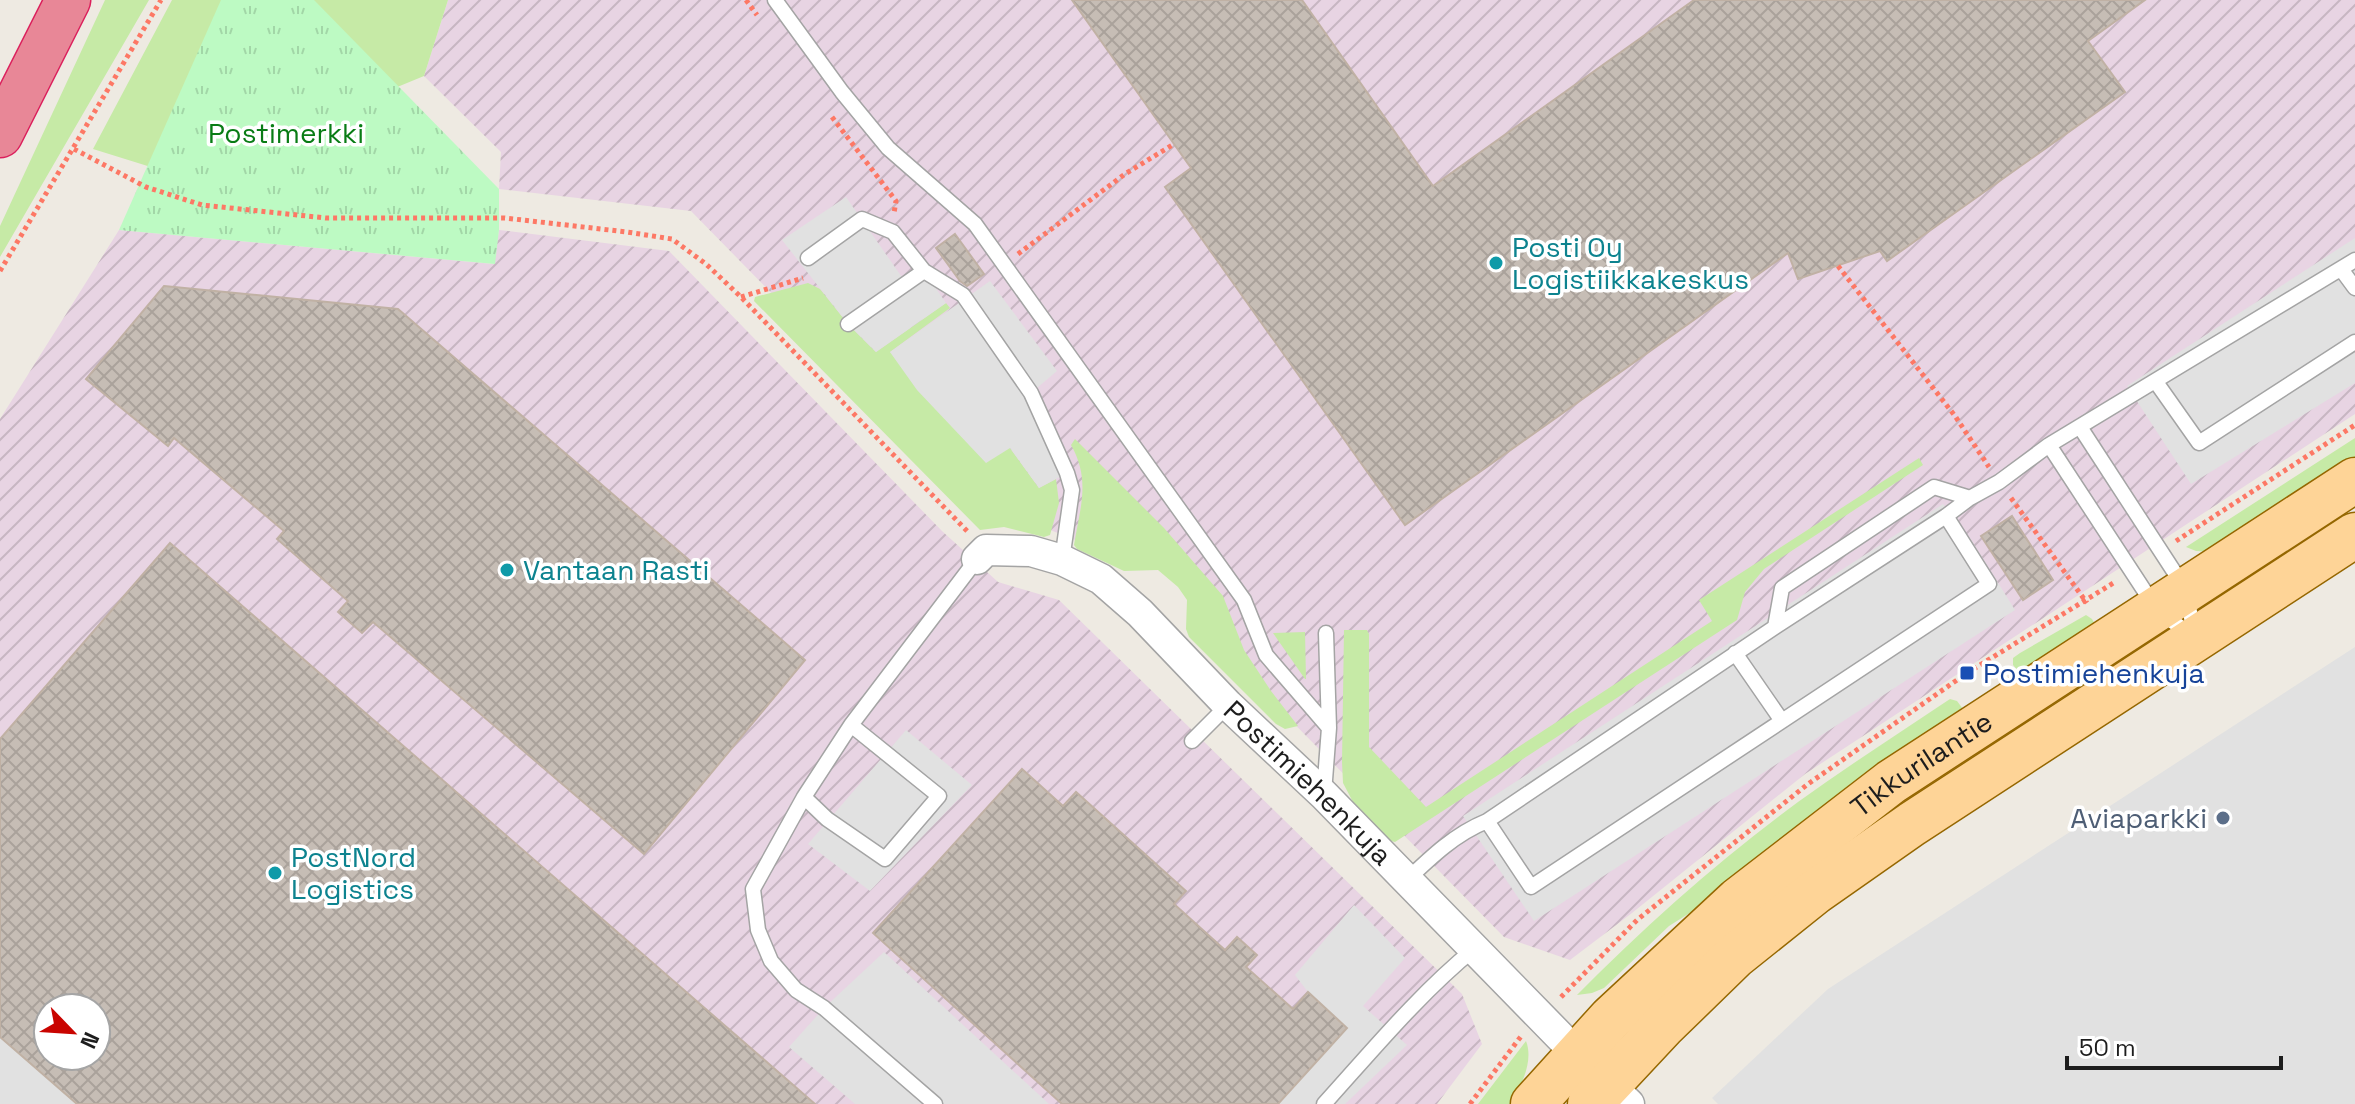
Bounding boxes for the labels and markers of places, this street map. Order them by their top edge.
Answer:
place label: Posti Oy Logistiikkakeskus [1512,229,1749,297]
marker: Posti Oy Logistiikkakeskus [1487,254,1505,272]
place label: Vantaan Rasti [523,552,709,588]
marker: Vantaan Rasti [498,561,516,579]
place label: Postimiehenkuja [1983,655,2205,691]
marker: Postimiehenkuja [1958,664,1976,682]
place label: Aviaparkki [2070,800,2207,836]
marker: Aviaparkki [2214,809,2232,827]
place label: PostNord Logistics [291,839,416,907]
marker: PostNord Logistics [266,864,284,882]

